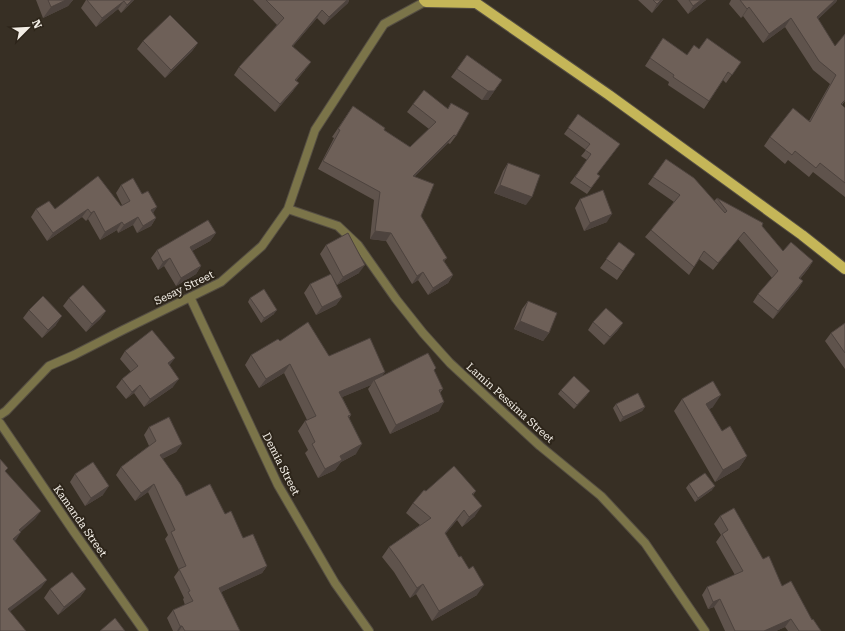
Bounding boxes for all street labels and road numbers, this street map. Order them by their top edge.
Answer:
street label: Sesay Street [152,268,216,308]
street label: Lamin Pessima Street [464,360,556,446]
street label: Demia Street [260,431,302,497]
street label: Kamanda Street [51,483,109,559]

